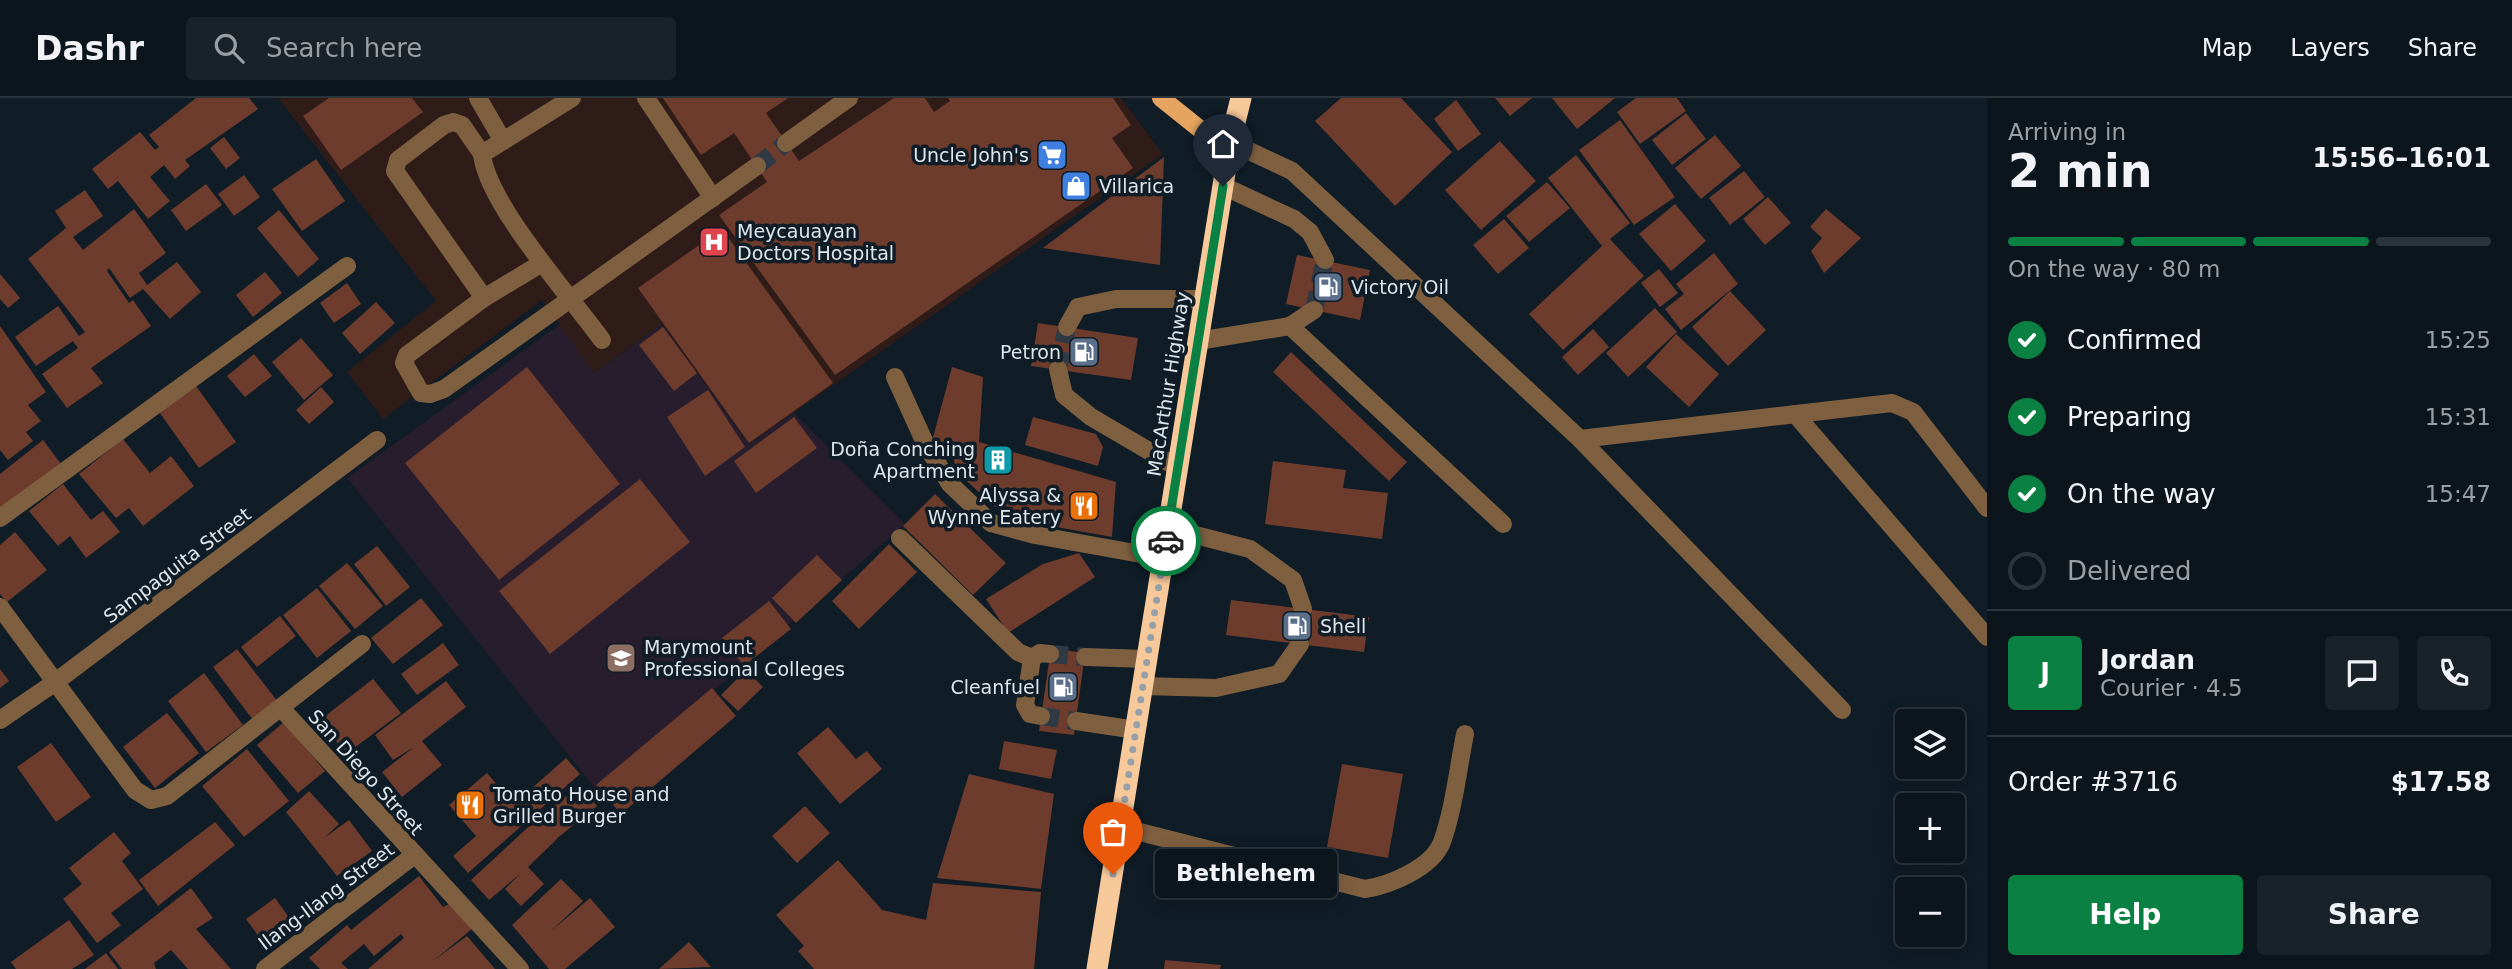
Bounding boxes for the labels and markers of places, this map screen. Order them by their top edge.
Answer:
pin [1193,114,1253,186]
supermarket icon: Uncle John's [1035,138,1069,172]
place label: Uncle John's [913,144,1029,166]
shop icon: Villarica [1059,169,1093,203]
place label: Villarica [1099,175,1174,197]
place label: Meycauayan Doctors Hospital [737,220,894,264]
hospital icon: Meycauayan Doctors Hospital [697,225,731,259]
fuel station icon: Victory Oil [1311,270,1345,304]
place label: Victory Oil [1351,276,1449,298]
fuel station icon: Petron [1067,335,1101,369]
place label: Petron [1000,341,1061,363]
place label: Doña Conching Apartment [830,438,975,482]
building icon: Doña Conching Apartment [981,443,1015,477]
place label: Alyssa & Wynne Eatery [928,484,1061,528]
restaurant icon: Alyssa & Wynne Eatery [1067,489,1101,523]
fuel station icon: Shell [1280,609,1314,643]
place label: Shell [1320,615,1366,637]
place label: Marymount Professional Colleges [644,636,845,680]
school or university icon: Marymount Professional Colleges [604,641,638,675]
fuel station icon: Cleanfuel [1046,670,1080,704]
place label: Cleanfuel [950,676,1040,698]
place label: Tomato House and Grilled Burger [492,783,670,827]
restaurant icon: Tomato House and Grilled Burger [453,788,487,822]
pin [1083,802,1143,874]
callout: Bethlehem [1155,850,1337,898]

